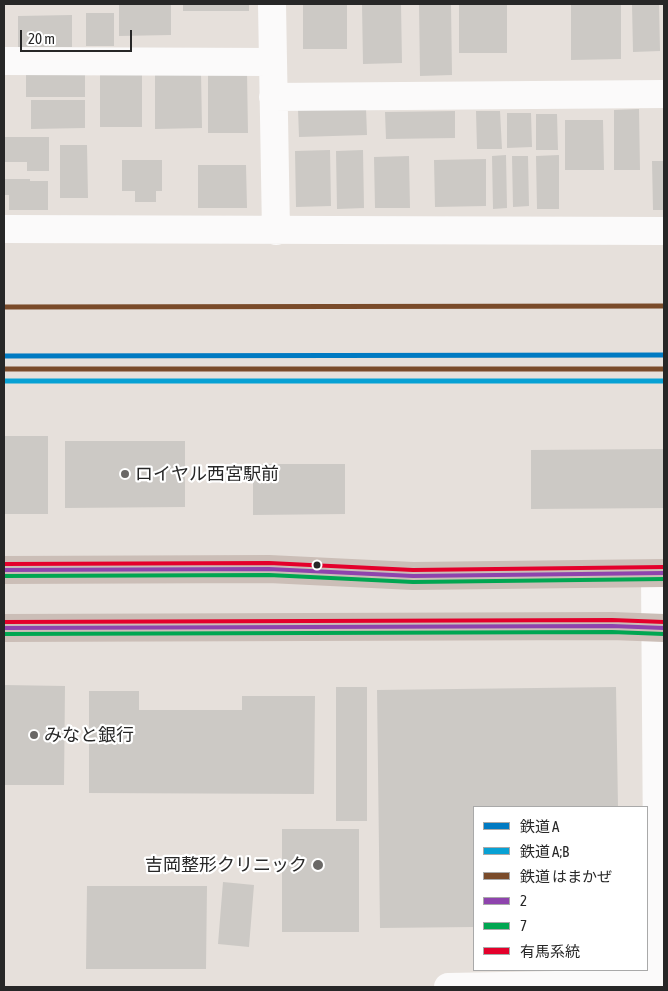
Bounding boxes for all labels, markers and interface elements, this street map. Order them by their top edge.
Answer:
scale bar [22,20,135,52]
text: 20 m [28,30,55,47]
place label: ロイヤル西宮駅前 [135,463,279,485]
marker: ロイヤル西宮駅前 [119,468,131,480]
unlabelled marker [312,560,322,570]
place label: みなと銀行 [44,724,134,746]
marker: みなと銀行 [28,729,40,741]
legend [473,806,648,971]
text: 鉄道 A [520,818,559,835]
text: 鉄道 A;B [520,843,569,860]
place label: 吉岡整形クリニック [145,854,307,876]
marker: 吉岡整形クリニック [311,858,325,872]
text: 鉄道 はまかぜ [520,868,612,885]
text: 2 [520,892,527,909]
text: 7 [520,917,527,934]
text: 有馬系統 [520,943,580,960]

